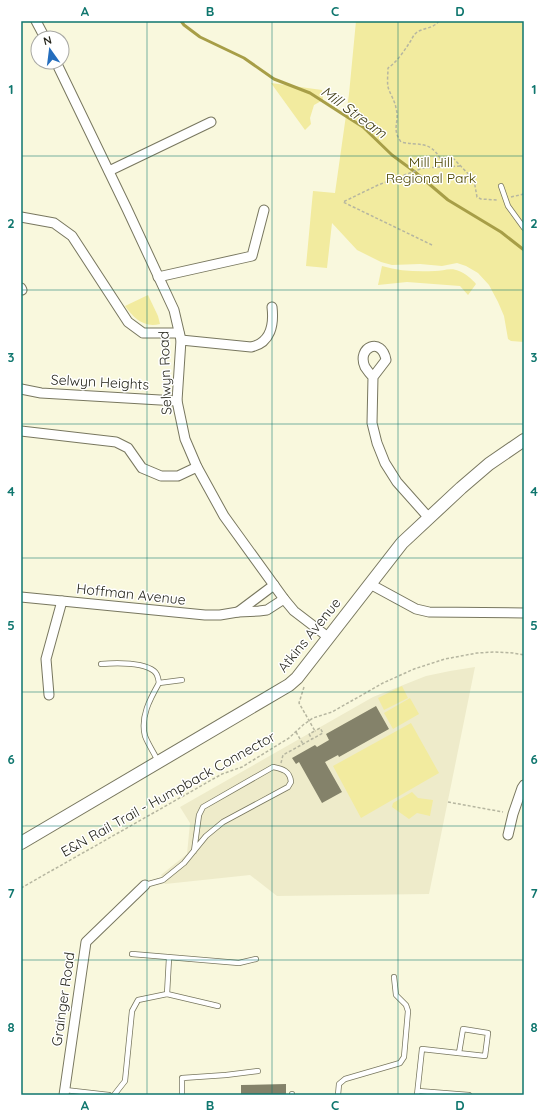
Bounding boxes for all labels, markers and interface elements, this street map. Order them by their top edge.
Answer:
text: A [81,3,90,19]
text: B [206,3,214,19]
text: C [331,3,339,19]
text: D [455,3,465,19]
north arrow [30,30,70,70]
text: N [42,33,53,48]
text: 1 [8,81,14,97]
text: 1 [531,81,537,97]
water label: Mill Stream [317,82,391,142]
park label: Mill Hill Regional Park [386,153,476,187]
text: 2 [7,215,15,231]
text: 2 [530,215,538,231]
street label: Selwyn Road [155,331,175,415]
text: 3 [8,349,15,365]
text: 3 [531,349,538,365]
street label: Selwyn Heights [50,370,150,394]
text: 4 [7,483,15,499]
text: 4 [530,483,538,499]
street label: Hoffman Avenue [76,579,187,609]
street label: Atkins Avenue [273,594,345,676]
text: 5 [7,617,15,633]
text: 5 [530,617,538,633]
street label: E&N Rail Trail - Humpback Connector [58,727,279,861]
text: 6 [7,751,15,767]
text: 6 [530,751,538,767]
text: 7 [7,885,15,901]
text: 7 [530,885,538,901]
street label: Grainger Road [47,951,79,1047]
text: 8 [7,1019,15,1035]
text: 8 [530,1019,538,1035]
text: A [81,1097,90,1113]
text: B [206,1097,214,1113]
text: C [331,1097,339,1113]
text: D [455,1097,465,1113]

